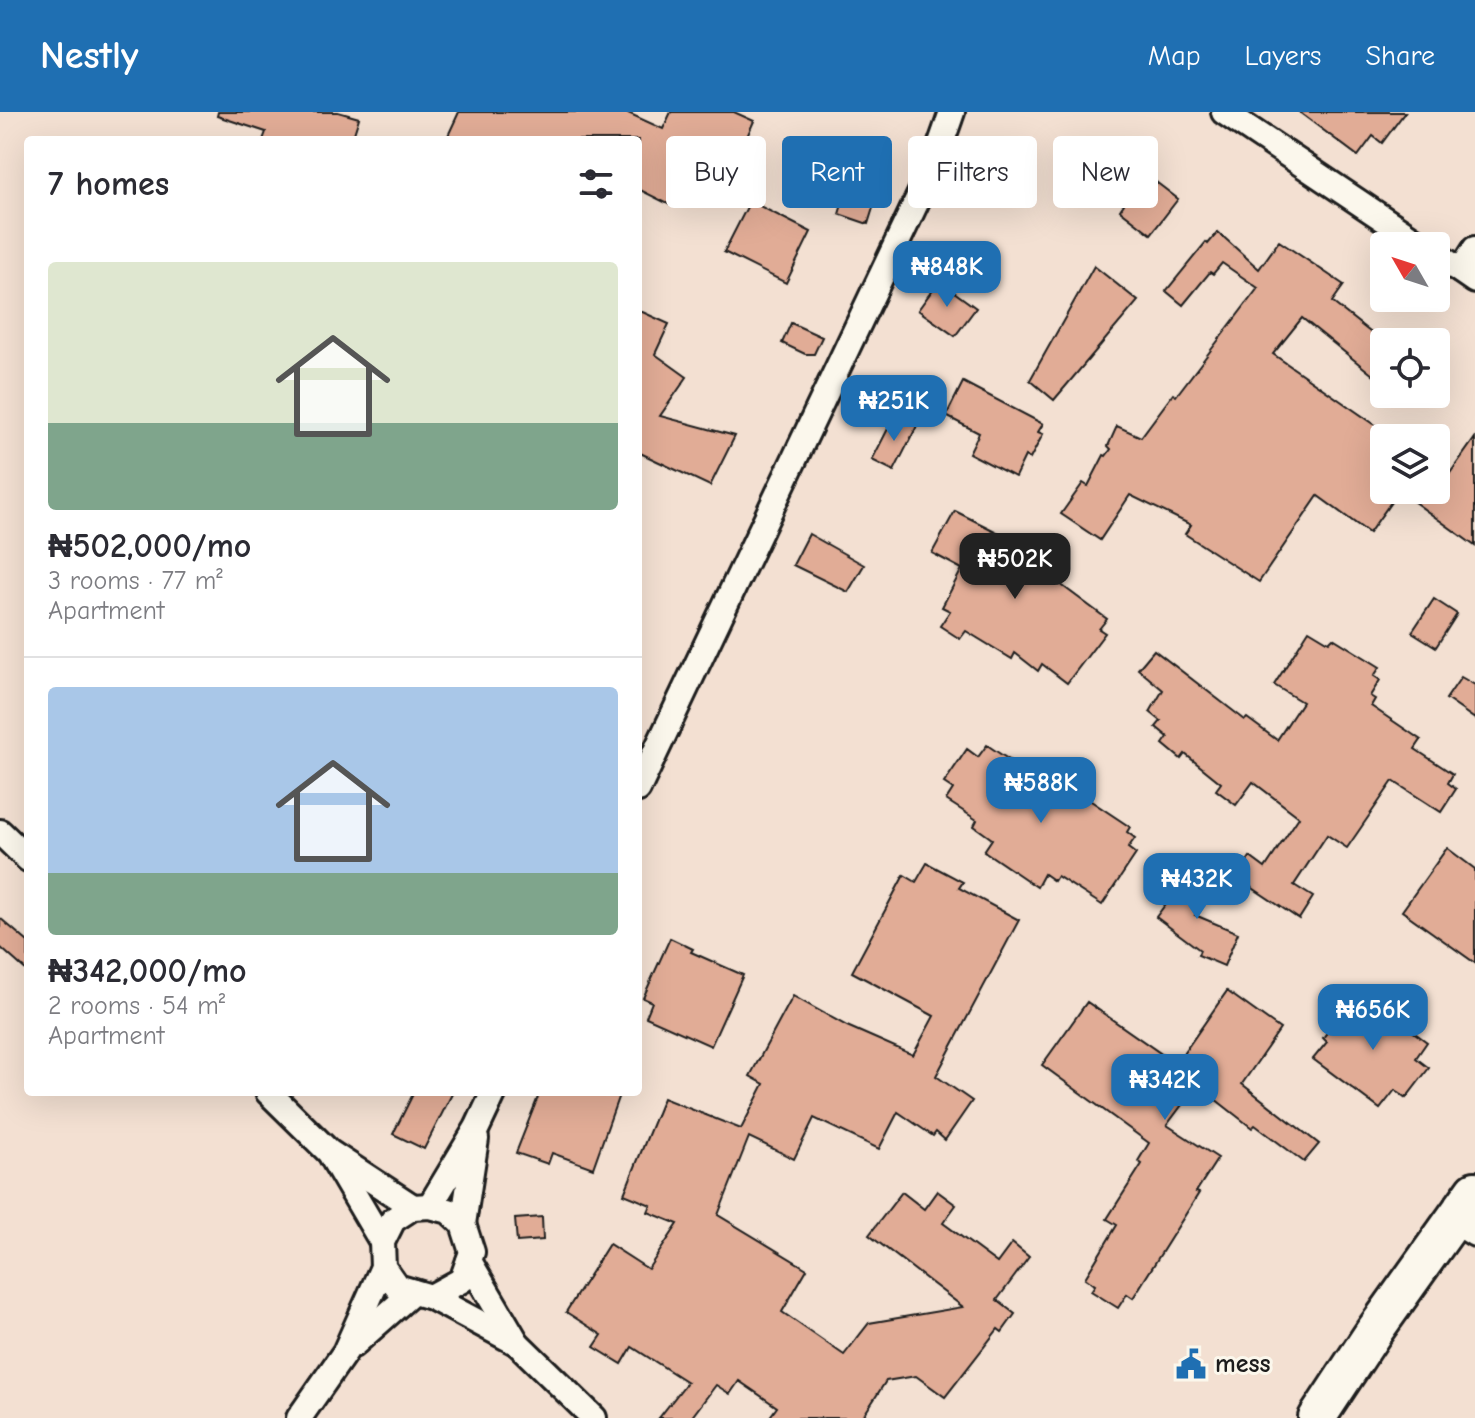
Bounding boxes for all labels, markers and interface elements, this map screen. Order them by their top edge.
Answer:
text: Nestly [40,34,138,78]
text: Map [1148,40,1201,72]
text: Layers [1245,40,1321,72]
text: Share [1365,40,1435,72]
chip: Buy [666,136,766,208]
chip: Rent [782,136,892,208]
chip: Filters [908,136,1037,208]
chip: New [1053,136,1158,208]
icon: filters [574,162,618,206]
text: 7 homes [48,164,169,204]
north arrow [1370,232,1450,312]
map controls [1370,232,1450,504]
pin: ₦848K [891,241,1003,309]
text: ₦848K [911,252,983,282]
icon: home [261,314,405,458]
button: locate [1370,328,1450,408]
pin: ₦251K [838,375,950,443]
text: ₦251K [859,386,929,416]
button: layers [1370,424,1450,504]
text: ₦502,000/mo [48,526,251,566]
pin: ₦502K [959,533,1071,601]
text: ₦502K [977,544,1053,574]
text: 3 rooms · 77 m² [48,566,223,596]
text: Apartment [48,596,164,626]
icon: home [261,739,405,883]
pin: ₦588K [985,757,1097,825]
text: ₦588K [1004,768,1078,798]
pin: ₦432K [1141,853,1253,921]
text: ₦432K [1161,864,1233,894]
text: ₦342,000/mo [48,951,247,991]
pin: ₦656K [1317,984,1429,1052]
text: 2 rooms · 54 m² [48,991,225,1021]
text: ₦656K [1336,995,1410,1025]
text: Apartment [48,1021,164,1051]
pin: ₦342K [1109,1054,1221,1122]
text: ₦342K [1129,1065,1201,1095]
public building icon: mess [1174,1347,1208,1381]
place label: mess [1215,1349,1271,1379]

